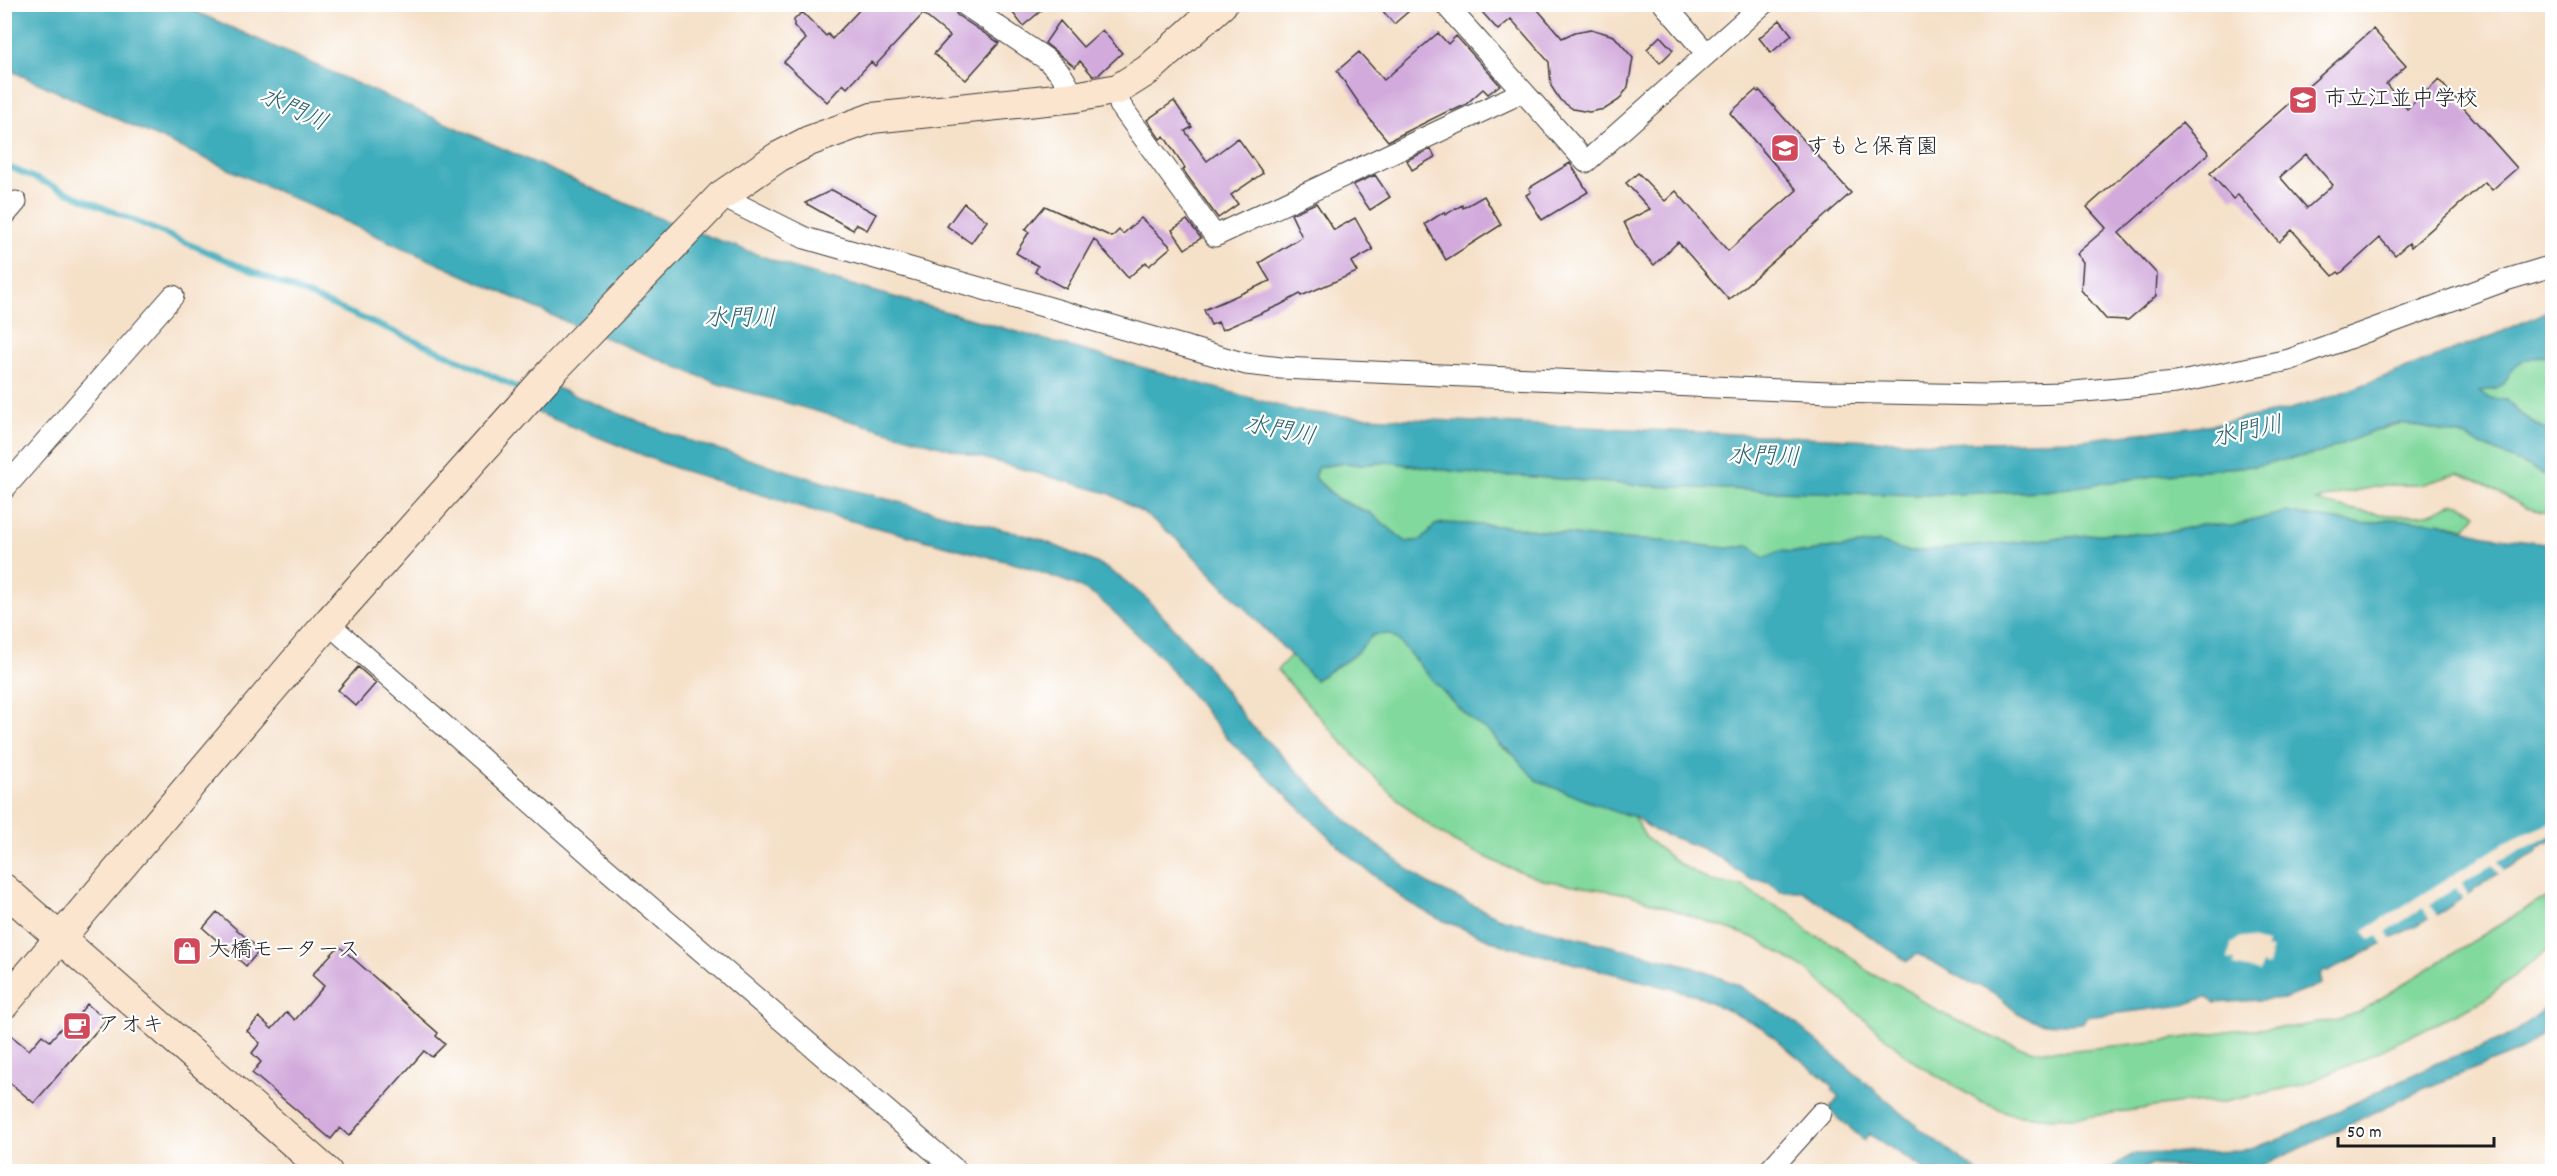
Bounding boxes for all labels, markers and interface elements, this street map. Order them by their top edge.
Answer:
water label: 水門川 [253,80,333,142]
school or university icon: 市立江並中学校 [2287,84,2319,116]
place label: 市立江並中学校 [2324,85,2478,116]
school or university icon: すもと保育園 [1769,132,1801,164]
place label: すもと保育園 [1806,133,1938,164]
water label: 水門川 [704,303,776,337]
water label: 水門川 [1241,408,1319,456]
water label: 水門川 [2209,409,2287,457]
water label: 水門川 [1727,440,1801,476]
shop icon: 大橋モータース [171,935,203,967]
place label: 大橋モータース [208,936,360,967]
cafe icon: アオキ [61,1010,93,1042]
place label: アオキ [98,1011,164,1042]
scale bar [2338,1110,2494,1148]
text: 50 m [2347,1121,2382,1146]

